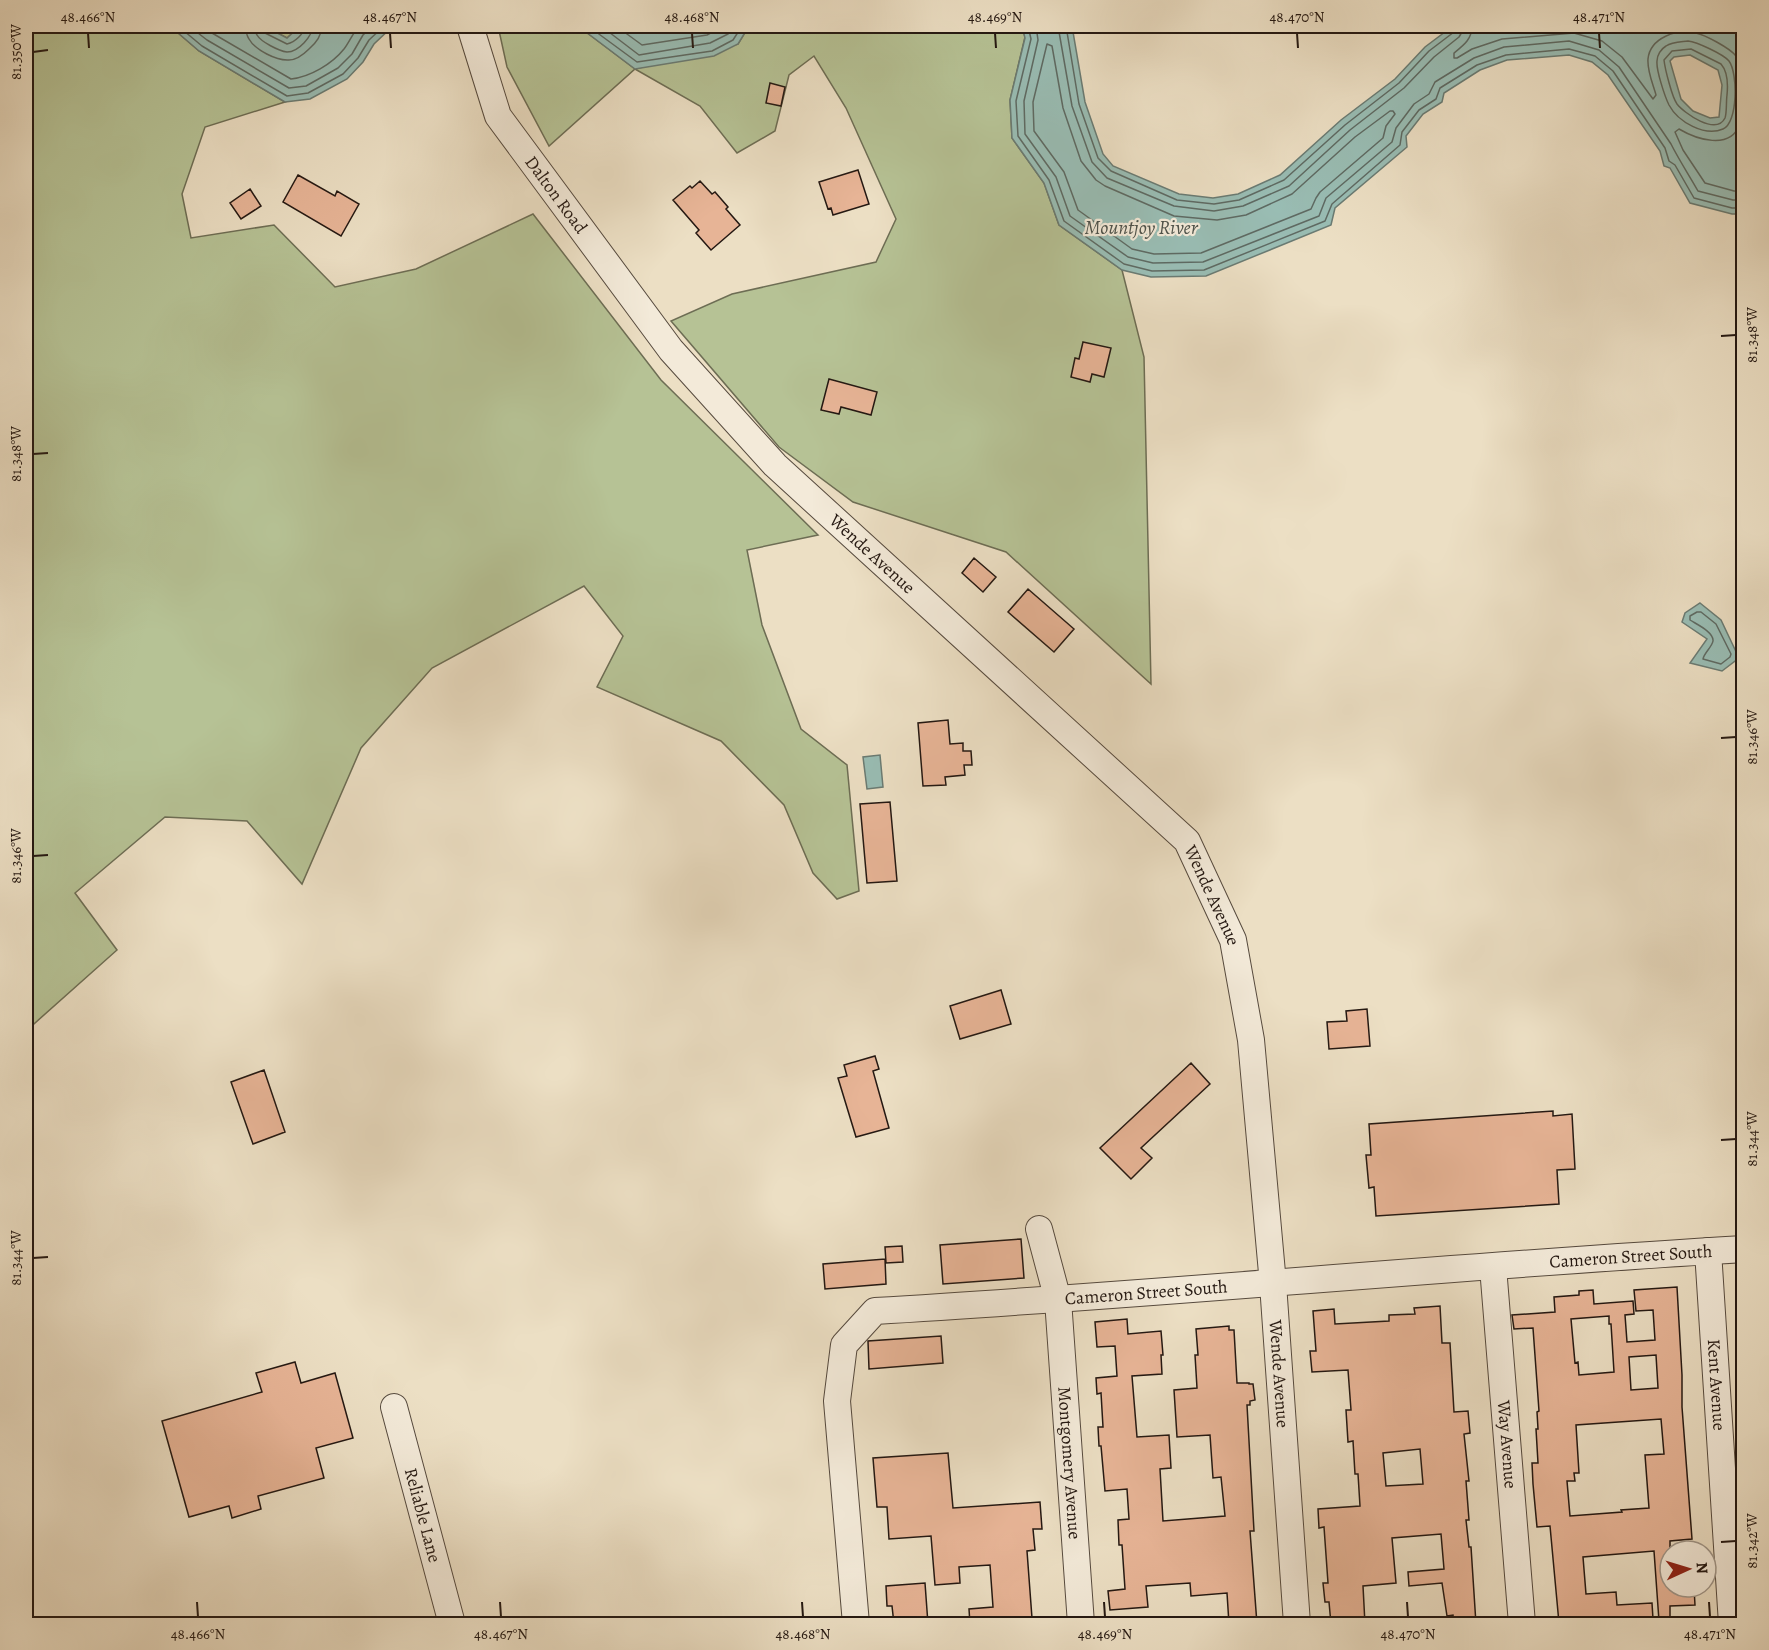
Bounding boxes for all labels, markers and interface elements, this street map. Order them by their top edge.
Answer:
text: 48.466°N [61,7,116,27]
text: 48.467°N [363,7,417,27]
text: 48.468°N [665,7,720,27]
text: 48.469°N [968,7,1022,27]
text: 48.470°N [1269,7,1325,27]
text: 48.471°N [1573,7,1625,27]
text: 81.350°W [6,24,26,80]
street label: Dalton Road [519,151,593,239]
water label: Mountjoy River [1084,214,1199,241]
text: 81.348°W [1742,307,1762,363]
text: 81.348°W [6,426,26,482]
street label: Wende Avenue [823,508,920,599]
text: 81.346°W [1742,709,1762,765]
text: 81.346°W [6,828,26,884]
street label: Wende Avenue [1178,840,1246,947]
text: 81.344°W [1742,1111,1762,1167]
text: 81.344°W [6,1230,26,1286]
street label: Cameron Street South [1548,1239,1713,1274]
street label: Cameron Street South [1064,1274,1229,1310]
street label: Wende Avenue [1263,1318,1295,1429]
street label: Kent Avenue [1702,1338,1732,1431]
street label: Montgomery Avenue [1052,1386,1087,1540]
street label: Way Avenue [1492,1398,1523,1490]
street label: Reliable Lane [399,1465,447,1565]
text: 81.342°W [1742,1513,1762,1569]
north arrow [1658,1539,1718,1599]
text: N [1691,1561,1713,1575]
text: 48.466°N [171,1624,226,1644]
text: 48.467°N [474,1624,528,1644]
text: 48.468°N [776,1624,831,1644]
text: 48.469°N [1078,1624,1132,1644]
text: 48.470°N [1380,1624,1436,1644]
text: 48.471°N [1684,1624,1736,1644]

